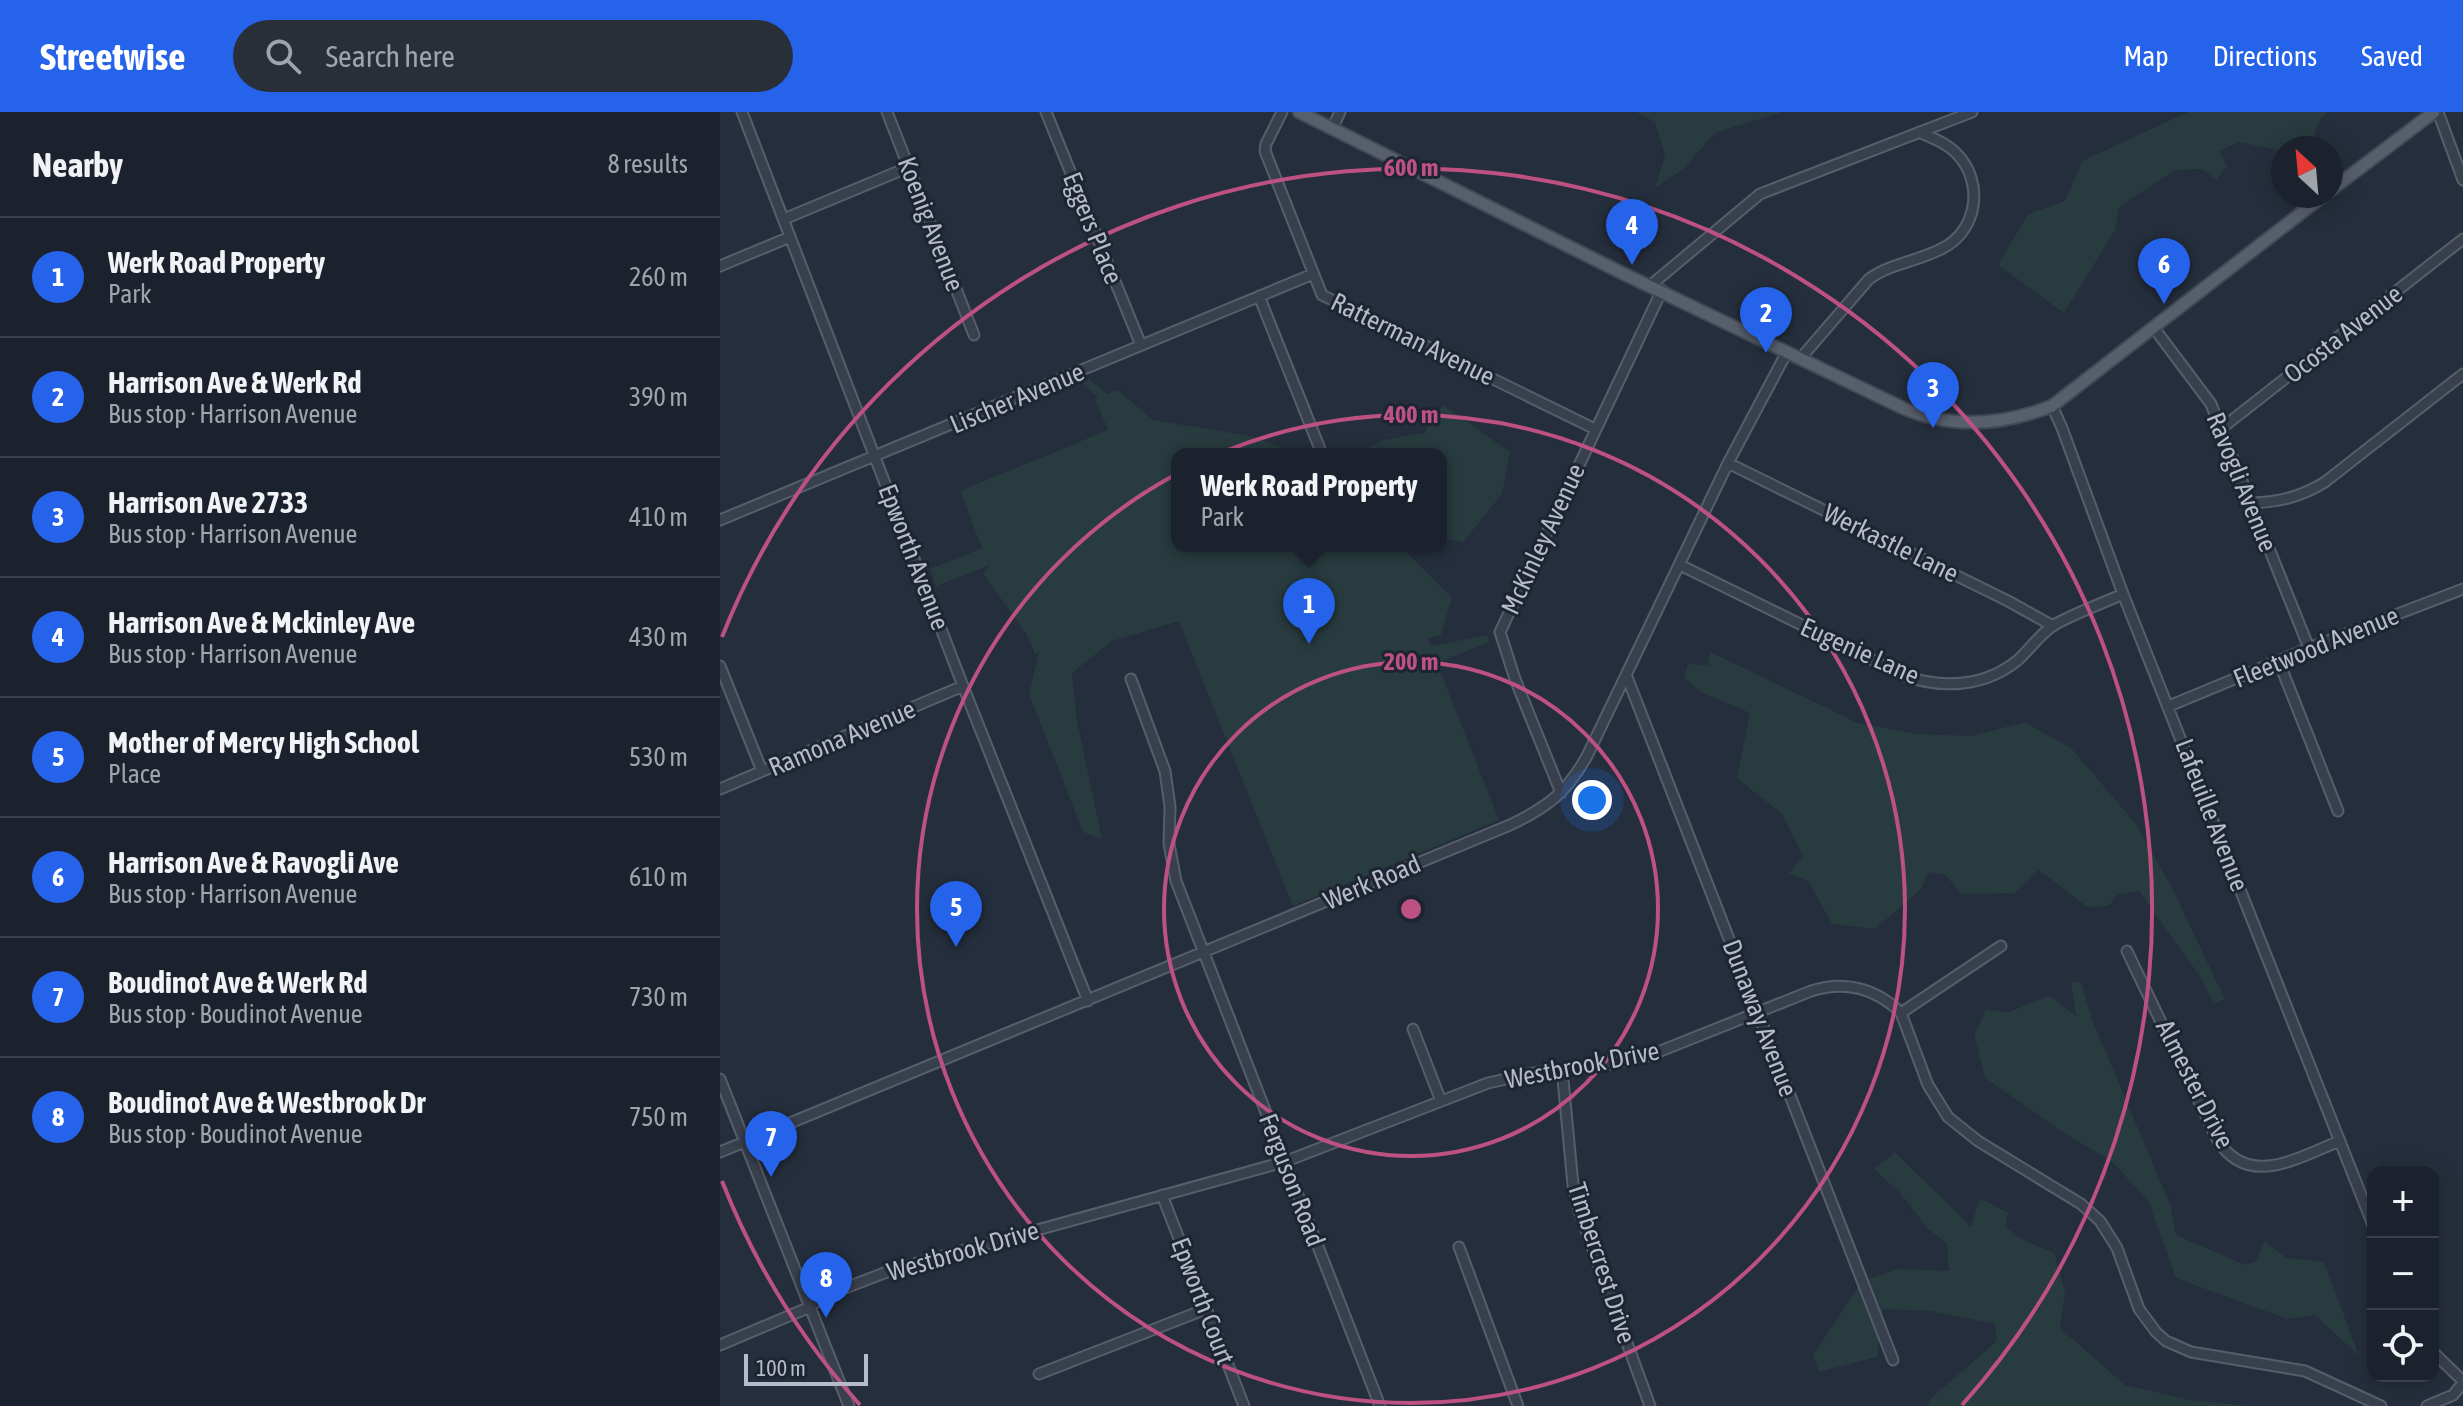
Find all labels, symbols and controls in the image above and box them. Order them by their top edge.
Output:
search box [233,20,793,92]
icon: search [261,34,305,78]
text: Streetwise [40,35,185,78]
text: Search here [325,39,455,73]
text: Map [2124,40,2169,72]
text: Directions [2213,40,2317,72]
text: Saved [2361,40,2423,72]
north arrow [2271,136,2343,208]
text: Nearby [32,145,123,184]
text: 8 results [607,149,688,179]
street label: Koenig Avenue [892,153,970,295]
text: 600 m [1384,154,1438,181]
street label: Eggers Place [1057,168,1129,288]
pin: 4 [1606,199,1658,265]
pin: 6 [2138,238,2190,304]
text: Werk Road Property [108,245,325,279]
text: 1 [52,262,64,292]
text: 260 m [629,262,688,292]
text: Park [108,279,151,309]
street label: Ocosta Avenue [2278,279,2408,389]
street label: Ratterman Avenue [1326,286,1500,392]
pin: 2 [1740,287,1792,353]
street label: Lischer Avenue [946,356,1088,440]
pin: 3 [1907,362,1959,428]
text: Harrison Ave & Werk Rd [108,365,361,399]
text: 2 [52,382,64,412]
text: 390 m [629,382,688,412]
text: Bus stop · Harrison Avenue [108,399,357,429]
text: 400 m [1383,401,1438,428]
street label: Ravogli Avenue [2200,408,2284,556]
popup [1171,448,1447,552]
street label: McKinley Avenue [1495,459,1591,619]
text: Werk Road Property [1200,468,1418,502]
street label: Epworth Avenue [872,480,956,634]
text: Harrison Ave 2733 [108,485,308,519]
street label: Werkastle Lane [1819,497,1963,589]
text: 3 [52,502,64,532]
text: 410 m [629,502,688,532]
text: Park [1200,502,1244,532]
text: Bus stop · Harrison Avenue [108,519,357,549]
pin: 1 [1283,578,1335,644]
street label: Fleetwood Avenue [2229,600,2403,694]
text: Harrison Ave & Mckinley Ave [108,605,415,639]
street label: Eugenie Lane [1796,612,1924,690]
text: 4 [52,622,64,652]
text: 430 m [629,622,688,652]
text: Bus stop · Harrison Avenue [108,639,357,669]
text: 200 m [1384,648,1438,675]
street label: Ramona Avenue [764,694,920,782]
text: Mother of Mercy High School [108,725,419,759]
street label: Lafeuille Avenue [2169,735,2255,895]
text: 5 [52,742,64,772]
text: 530 m [629,742,688,772]
text: Place [108,759,161,789]
your location [1572,780,1612,820]
text: Harrison Ave & Ravogli Ave [108,845,399,879]
street label: Werk Road [1319,848,1425,916]
text: 6 [52,862,64,892]
text: 610 m [629,862,688,892]
text: Bus stop · Harrison Avenue [108,879,357,909]
pin: 5 [930,881,982,947]
centre of rings [1397,895,1425,923]
street label: Dunaway Avenue [1716,935,1804,1101]
text: Boudinot Ave & Werk Rd [108,965,367,999]
text: 7 [52,982,64,1012]
text: 730 m [629,982,688,1012]
text: Bus stop · Boudinot Avenue [108,999,363,1029]
street label: Almester Drive [2150,1015,2240,1153]
street label: Westbrook Drive [1502,1035,1662,1095]
text: Boudinot Ave & Westbrook Dr [108,1085,425,1119]
text: 8 [52,1102,64,1132]
text: 750 m [629,1102,688,1132]
street label: Ferguson Road [1253,1109,1331,1251]
pin: 7 [745,1111,797,1177]
text: Bus stop · Boudinot Avenue [108,1119,363,1149]
map controls [2367,1166,2439,1382]
button: + [2367,1166,2439,1238]
street label: Timbercrest Drive [1562,1179,1642,1347]
street label: Westbrook Drive [884,1215,1042,1287]
street label: Epworth Court [1165,1234,1241,1368]
button: − [2367,1238,2439,1310]
pin: 8 [800,1252,852,1318]
button: locate [2367,1310,2439,1382]
scale bar [744,1350,868,1386]
text: 100 m [756,1355,806,1381]

